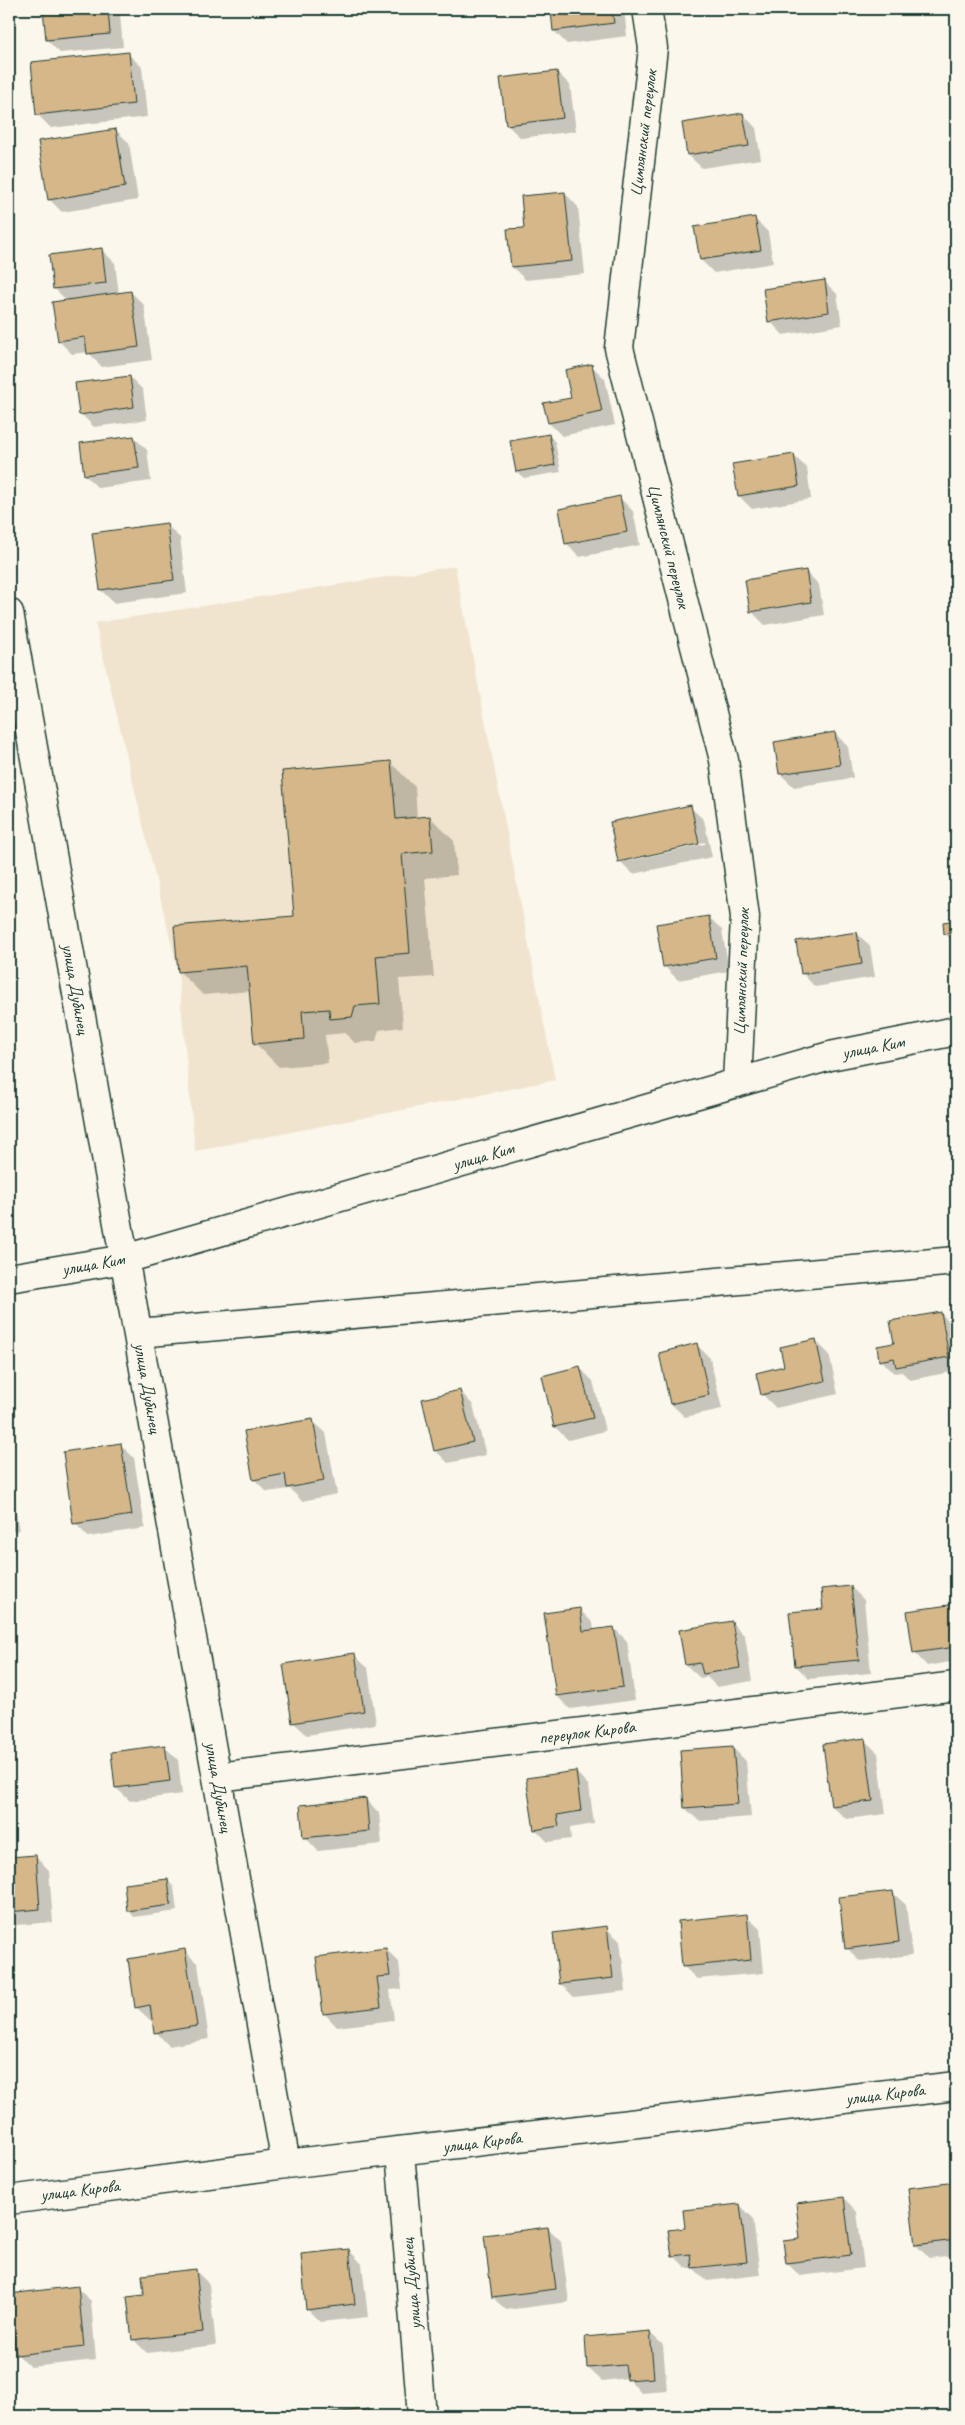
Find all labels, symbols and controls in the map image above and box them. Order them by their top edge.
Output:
street label: Цимлянский переулок [624,66,662,198]
street label: Цимлянский переулок [643,482,696,613]
street label: Цимлянский переулок [728,906,754,1036]
street label: улица Дубинец [57,941,95,1037]
street label: улица Ким [839,1030,908,1064]
street label: улица Ким [449,1136,518,1176]
street label: улица Ким [59,1247,127,1280]
street label: улица Дубинец [129,1340,167,1436]
street label: переулок Кирова [538,1715,637,1749]
street label: улица Дубинец [200,1739,238,1835]
street label: улица Кирова [843,2078,927,2110]
street label: улица Кирова [440,2126,524,2158]
street label: улица Кирова [38,2174,122,2206]
street label: улица Дубинец [396,2236,426,2332]

